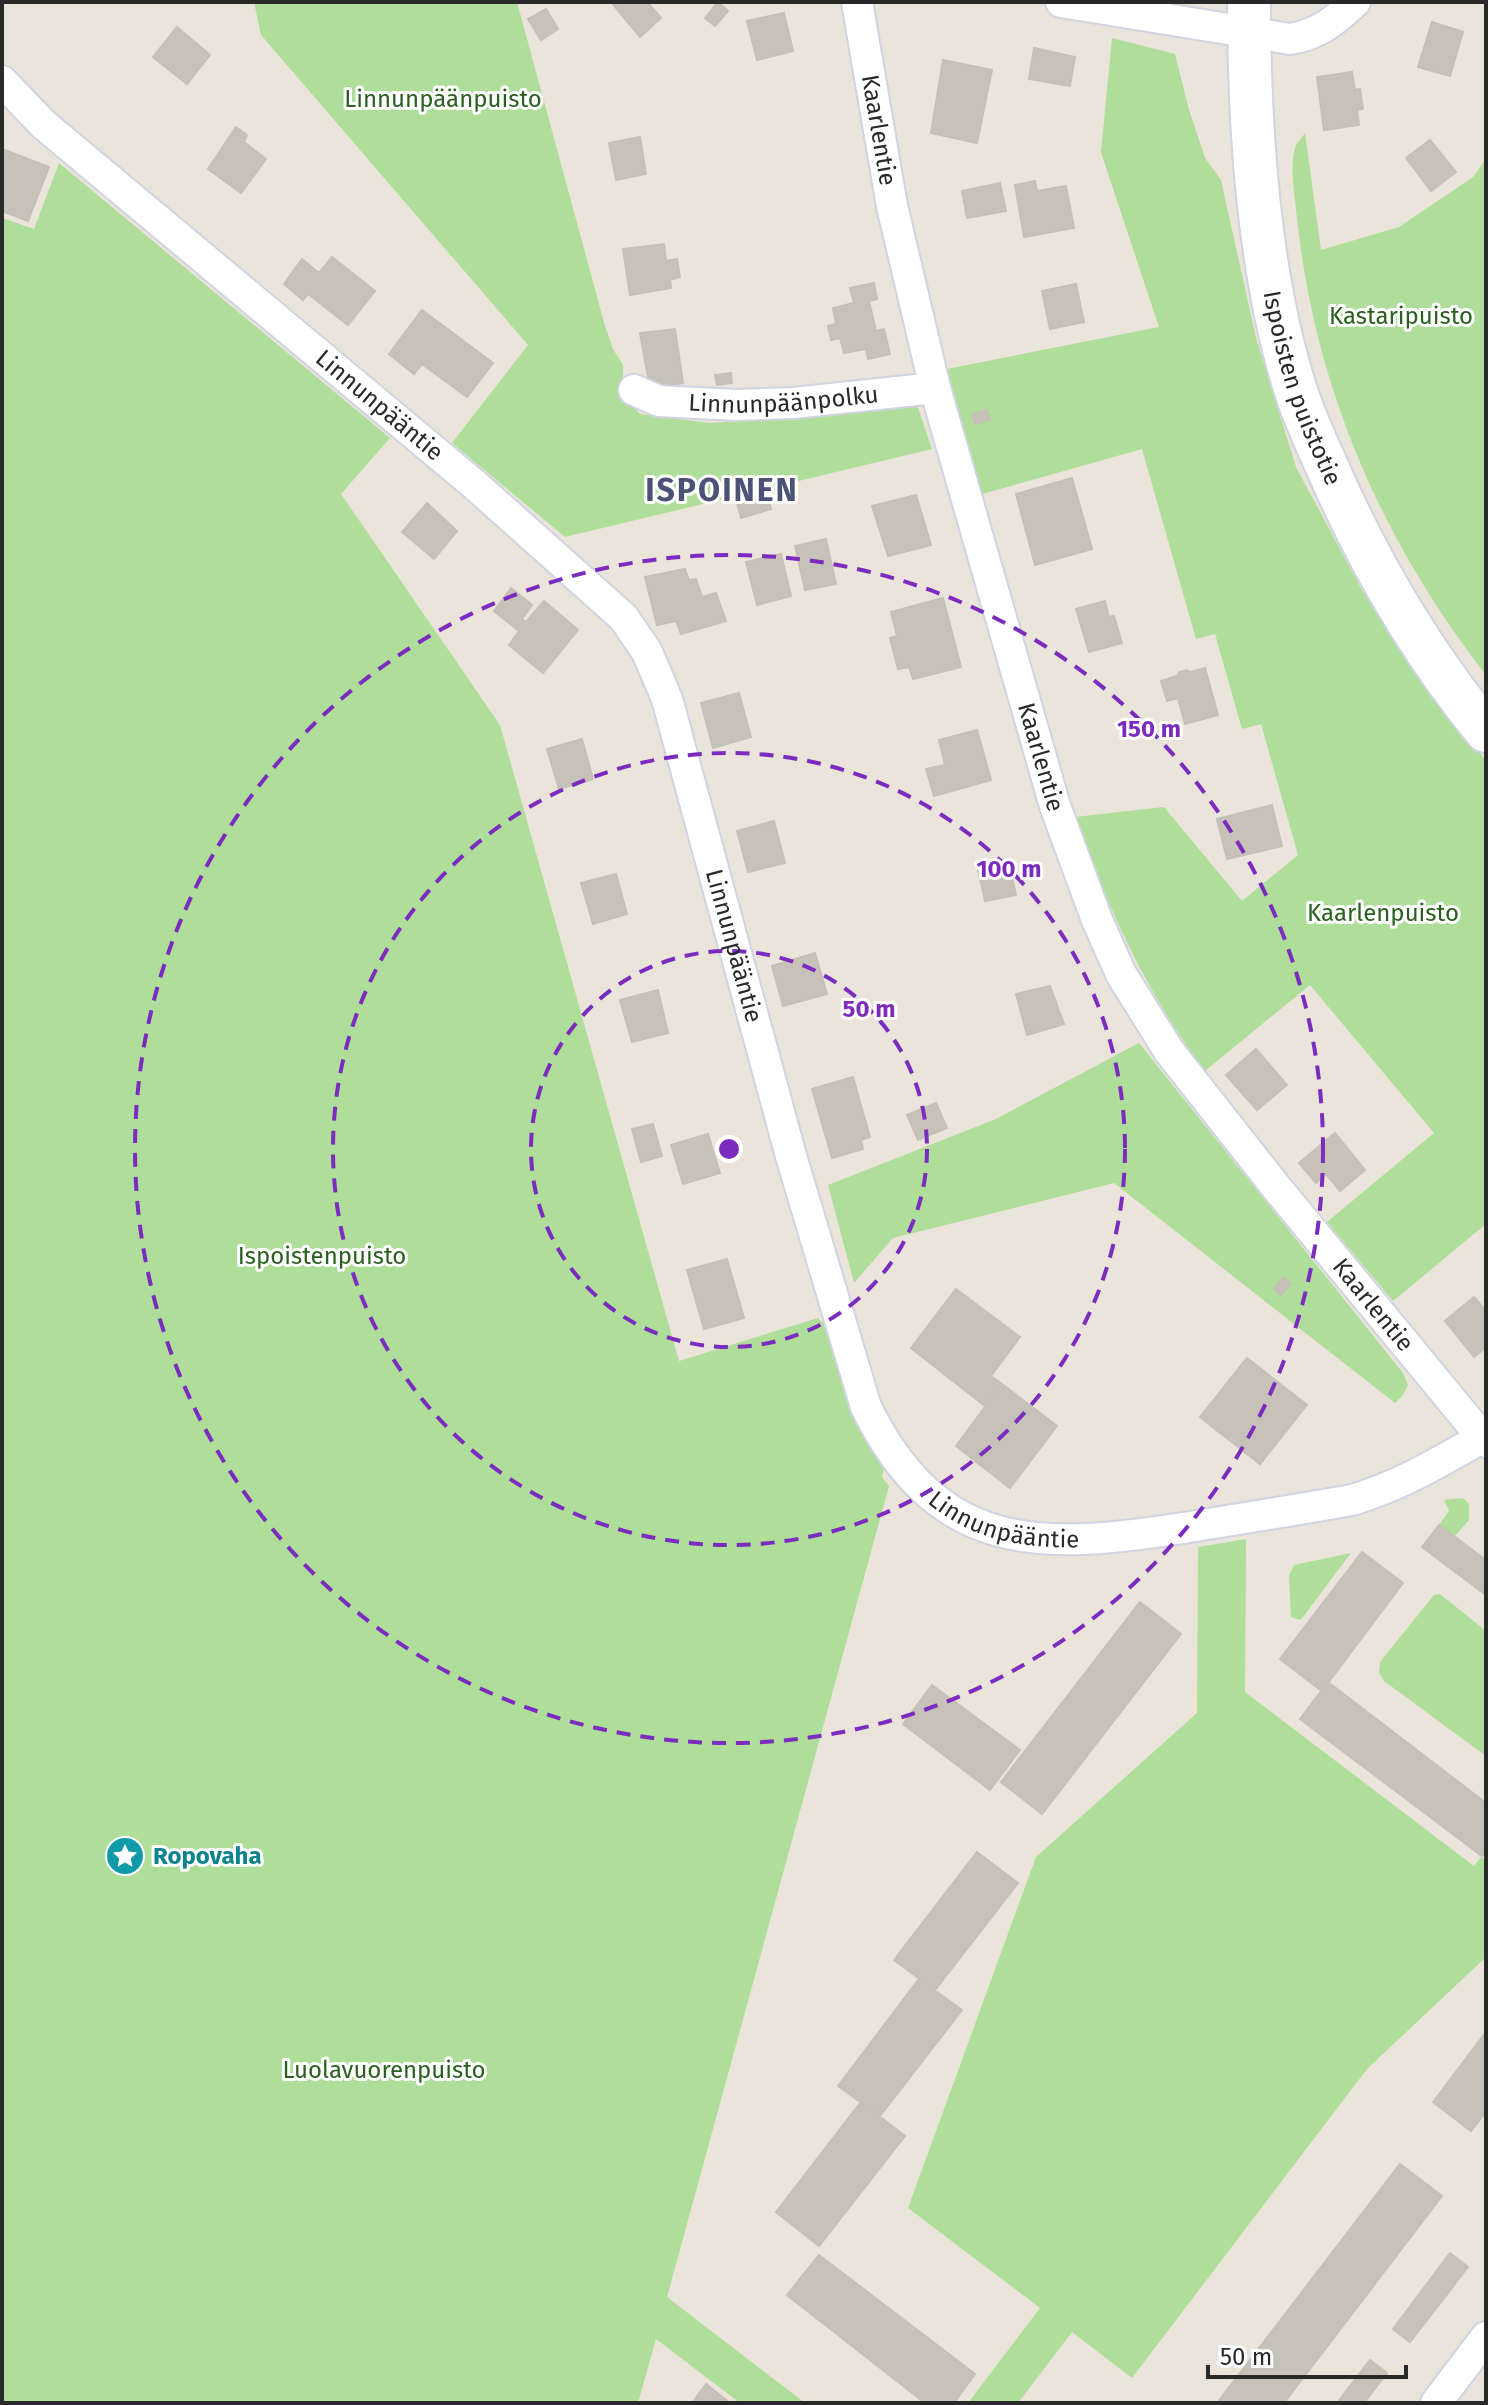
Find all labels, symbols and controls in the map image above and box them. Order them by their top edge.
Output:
street label: Kaarlentie [856,73,902,188]
park label: Linnunpäänpuisto [344,85,542,113]
street label: Ispoisten puistotie [1258,288,1347,489]
park label: Kastaripuisto [1329,302,1473,330]
street label: Linnunpääntie [310,344,449,467]
street label: Linnunpäänpolku [688,380,880,419]
district label: ISPOINEN [645,471,799,509]
street label: Kaarlentie [1012,699,1070,815]
text: 150 m [1117,715,1181,743]
text: 100 m [976,855,1042,883]
street label: Linnunpääntie [700,866,768,1026]
park label: Kaarlenpuisto [1307,899,1459,927]
text: 50 m [843,995,895,1023]
centre of rings [715,1135,743,1163]
park label: Ispoistenpuisto [238,1242,406,1270]
street label: Kaarlentie [1327,1253,1419,1357]
street label: Linnunpääntie [923,1485,1079,1553]
place icon: Ropovaha [104,1835,146,1877]
place label: Ropovaha [153,1842,262,1870]
park label: Luolavuorenpuisto [282,2056,486,2084]
scale bar [1208,2329,1406,2379]
text: 50 m [1220,2343,1272,2371]

